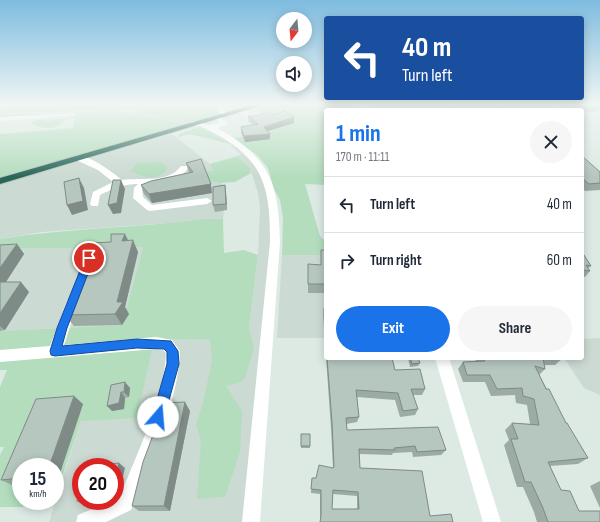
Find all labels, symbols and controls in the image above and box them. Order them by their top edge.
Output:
north arrow [276,12,312,48]
map controls [276,12,312,92]
text: 40 m [402,31,451,64]
icon: left [336,32,388,84]
button: sound [276,56,312,92]
text: Turn left [402,65,453,86]
text: 1 min [336,119,381,148]
button: close [530,121,572,163]
text: 170 m · 11:11 [336,149,389,165]
icon: left [336,194,358,216]
text: Turn left [370,195,415,214]
text: 40 m [547,195,572,214]
pin [72,241,106,275]
icon: arrive [78,247,100,269]
icon: right [336,250,358,272]
text: Turn right [370,251,422,270]
text: 60 m [547,251,572,270]
button: Exit [336,306,450,352]
button: Share [458,306,572,352]
position arrow [137,396,179,438]
speed limit sign: 20 [72,458,124,510]
text: 15 [30,467,46,491]
text: km/h [29,488,47,500]

